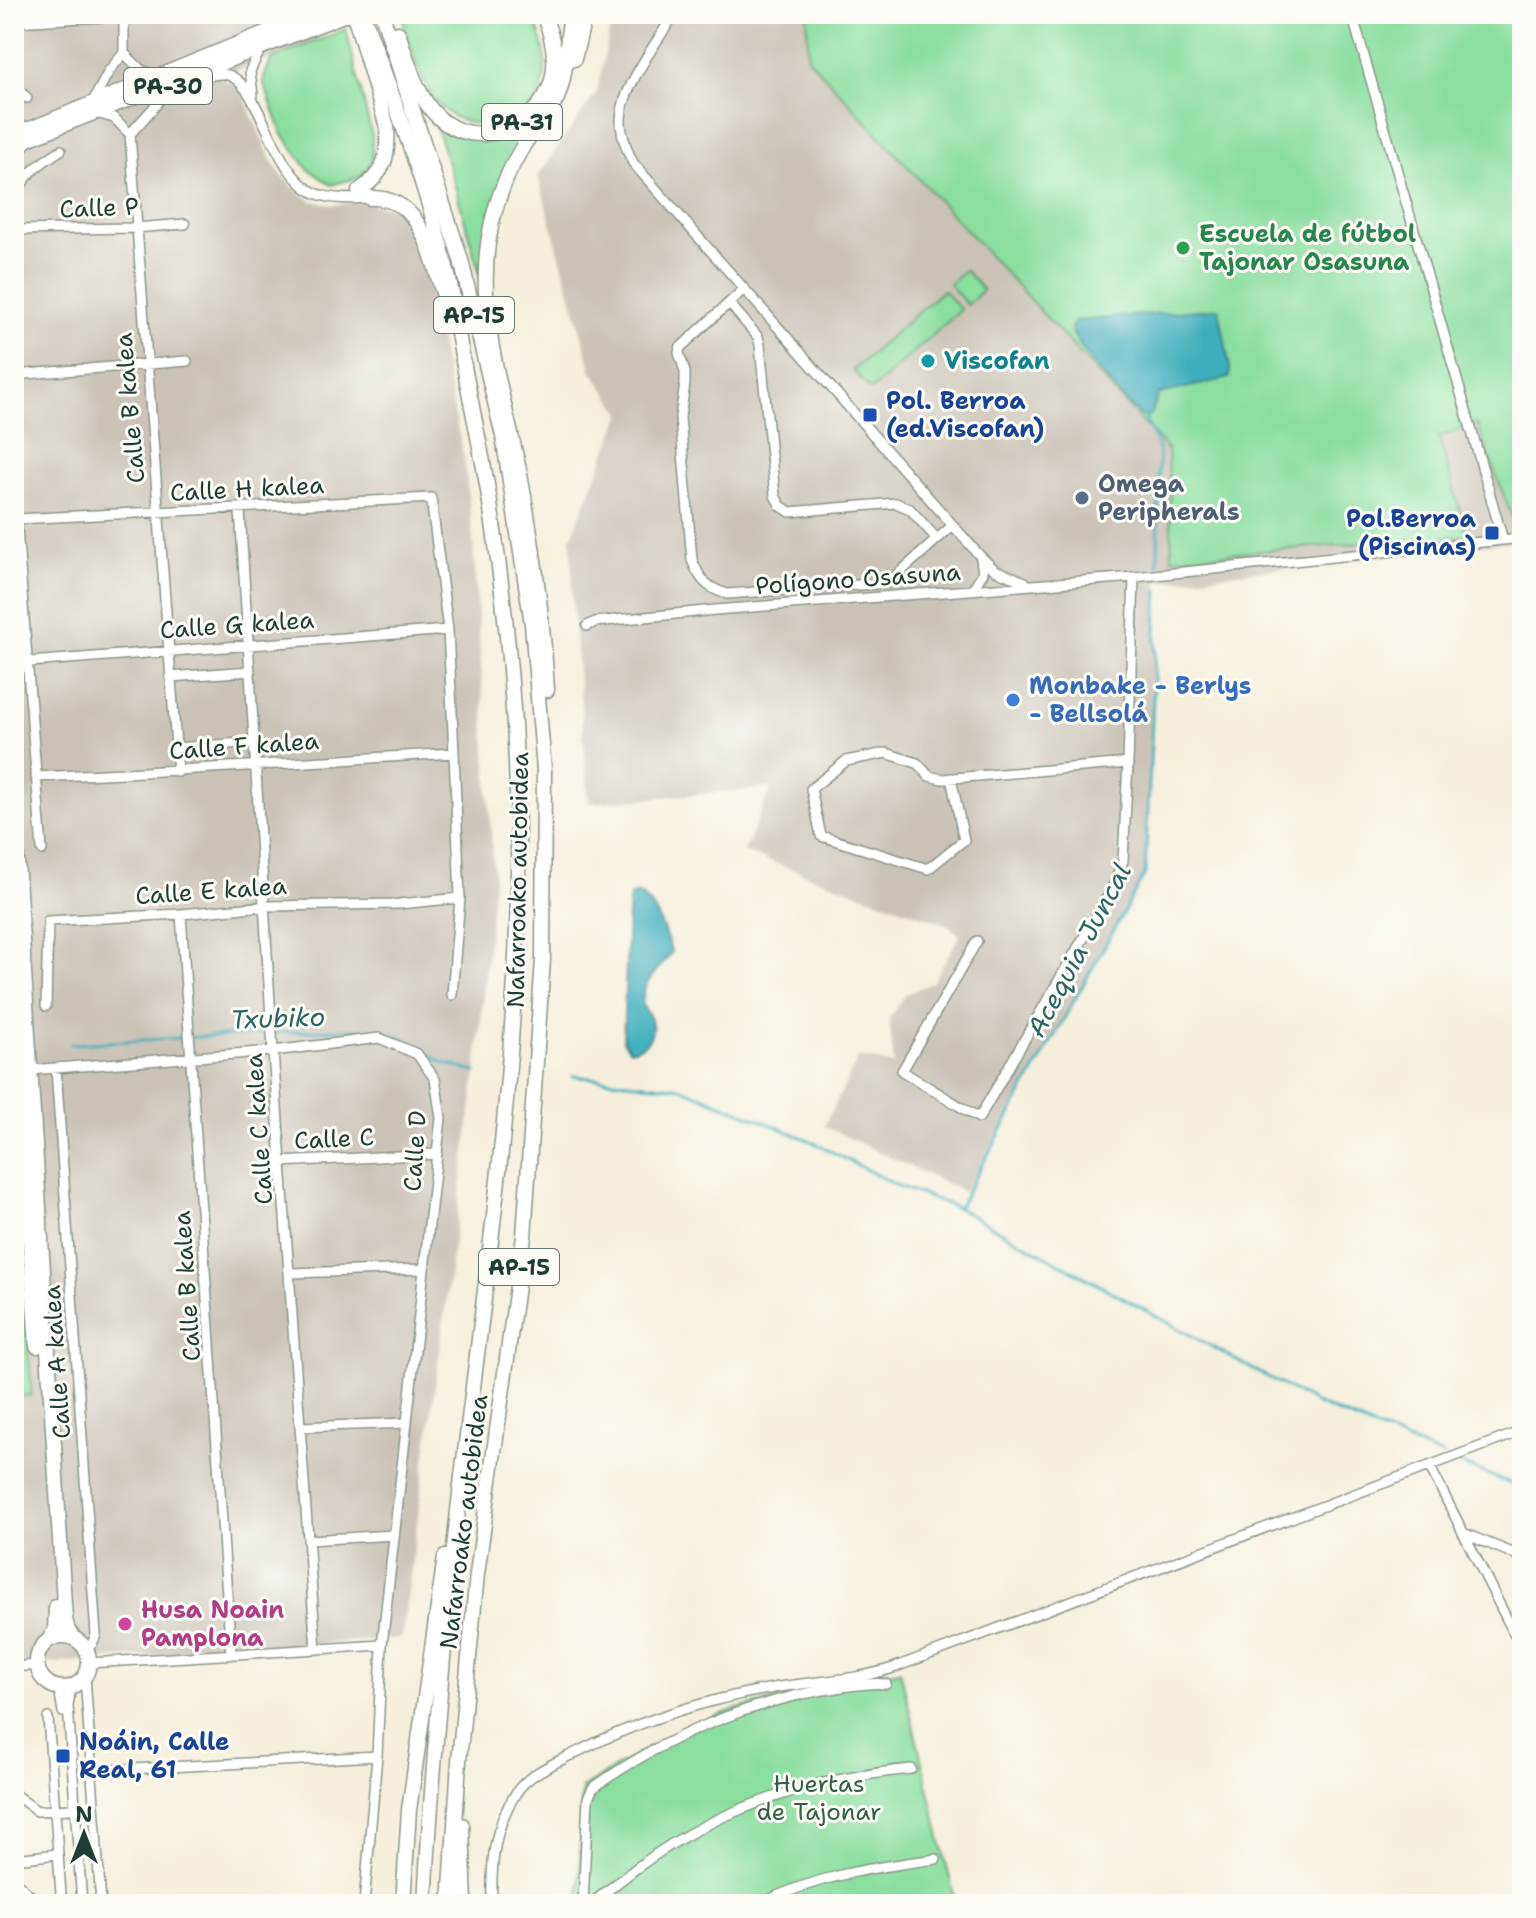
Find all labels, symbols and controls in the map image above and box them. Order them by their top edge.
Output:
road number: PA-30 [124,68,212,104]
road number: PA-31 [482,104,562,140]
street label: Calle P [59,191,139,225]
place label: Escuela de fútbol Tajonar Osasuna [1199,218,1416,278]
marker: Escuela de fútbol Tajonar Osasuna [1174,239,1192,257]
road number: AP-15 [434,297,514,333]
street label: Calle B kalea [107,331,153,484]
place label: Viscofan [944,345,1050,377]
marker: Viscofan [919,352,937,370]
place label: Pol. Berroa (ed.Viscofan) [886,385,1044,445]
marker: Pol. Berroa (ed.Viscofan) [861,406,879,424]
place label: Omega Peripherals [1098,468,1240,528]
street label: Calle H kalea [169,469,325,509]
marker: Omega Peripherals [1073,489,1091,507]
place label: Pol.Berroa (Piscinas) [1346,503,1477,563]
marker: Pol.Berroa (Piscinas) [1483,524,1501,542]
street label: Polígono Osasuna [754,556,962,602]
street label: Calle G kalea [159,604,315,646]
place label: Monbake - Berlys - Bellsolá [1029,670,1252,730]
marker: Monbake - Berlys - Bellsolá [1004,691,1022,709]
street label: Calle F kalea [168,725,320,767]
street label: Nafarroako autobidea [500,751,536,1008]
water label: Acequia Juncal [1018,857,1139,1043]
street label: Calle E kalea [134,870,288,912]
water label: Txubiko [230,998,326,1037]
street label: Calle C kalea [238,1052,280,1206]
street label: Calle D [396,1109,434,1193]
street label: Calle C [293,1121,375,1157]
street label: Calle B kalea [166,1210,208,1362]
road number: AP-15 [479,1249,559,1285]
street label: Calle A kalea [36,1284,78,1440]
street label: Nafarroako autobidea [432,1393,496,1651]
place label: Husa Noain Pamplona [141,1594,284,1654]
marker: Husa Noain Pamplona [116,1615,134,1633]
place label: Noáin, Calle Real, 61 [79,1726,229,1786]
marker: Noáin, Calle Real, 61 [54,1747,72,1765]
park label: Huertas de Tajonar [757,1768,881,1828]
north arrow [44,1794,124,1874]
text: N [75,1800,93,1829]

